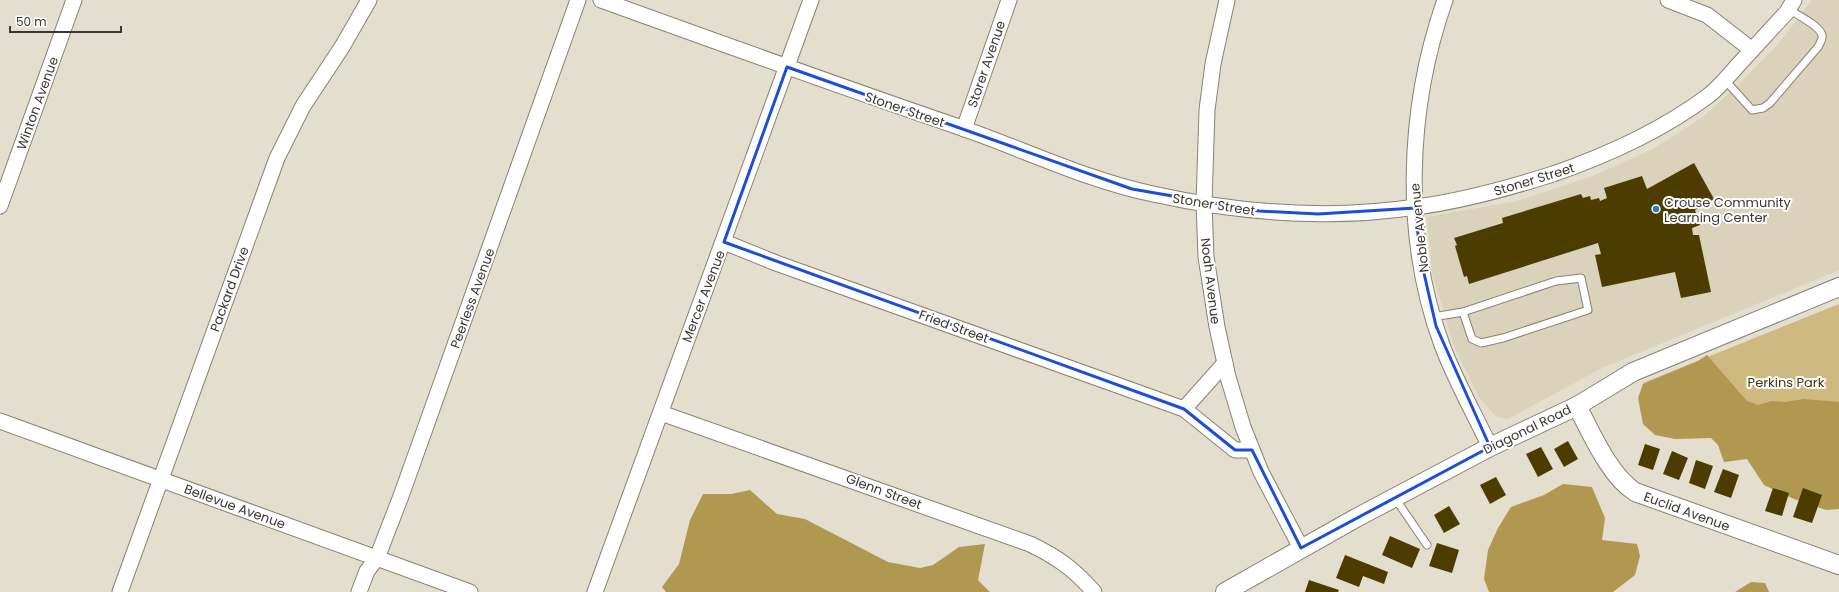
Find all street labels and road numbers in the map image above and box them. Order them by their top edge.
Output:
street label: Storer Avenue [963,18,1010,110]
street label: Winton Avenue [12,54,63,152]
street label: Stoner Street [862,87,948,132]
street label: Stoner Street [1491,158,1577,201]
street label: Noble Avenue [1405,182,1434,274]
street label: Stoner Street [1171,189,1257,220]
street label: Noah Avenue [1196,237,1225,325]
street label: Packard Drive [205,244,254,334]
street label: Peerless Avenue [445,245,499,351]
street label: Mercer Avenue [677,247,730,345]
street label: Fried Street [916,305,992,348]
street label: Diagonal Road [1480,400,1574,459]
street label: Glenn Street [843,469,925,514]
street label: Bellevue Avenue [182,479,288,534]
street label: Euclid Avenue [1641,487,1733,536]

